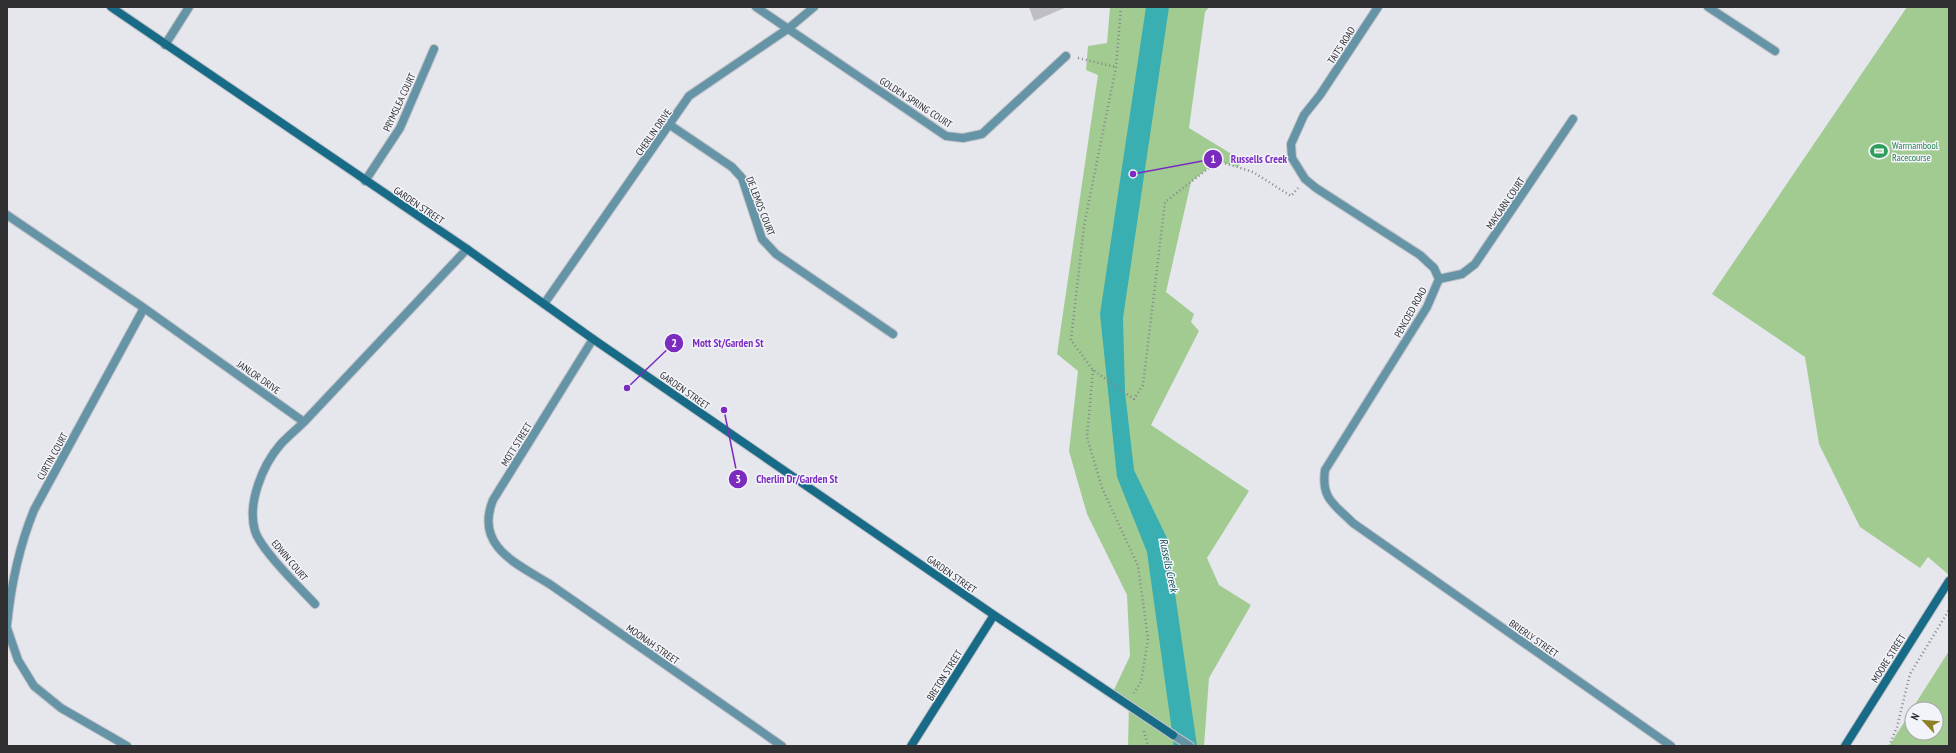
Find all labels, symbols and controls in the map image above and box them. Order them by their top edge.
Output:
street label: TAITS ROAD [1325,24,1358,66]
street label: PRYMSLEA COURT [380,70,419,133]
street label: GOLDEN SPRING COURT [877,74,955,131]
street label: CHERLIN DRIVE [633,106,674,158]
place label: Warrnambool Racecourse [1892,139,1939,164]
sports icon: Warrnambool Racecourse [1869,141,1889,161]
callout: Russells Creek [1203,147,1295,170]
text: 1 [1210,151,1216,166]
text: Russells Creek [1231,152,1288,166]
street label: MAYCARN COURT [1483,174,1528,232]
street label: DE LEMOS COURT [743,175,778,238]
street label: GARDEN STREET [391,184,447,227]
street label: PENCOED ROAD [1391,285,1430,340]
callout: Mott St/Garden St [664,332,771,355]
text: 2 [671,335,677,350]
text: Mott St/Garden St [693,336,764,350]
street label: JANLOR DRIVE [234,357,283,397]
street label: GARDEN STREET [657,368,713,413]
street label: MOTT STREET [498,420,535,468]
street label: CURTIN COURT [34,430,71,482]
callout: Cherlin Dr/Garden St [728,467,846,490]
text: 3 [735,471,741,486]
text: Cherlin Dr/Garden St [756,472,838,486]
street label: EDWIN COURT [269,537,311,584]
water label: Russells Creek [1156,537,1182,595]
street label: GARDEN STREET [924,552,980,597]
street label: BRIERLY STREET [1507,617,1561,660]
street label: MOONAH STREET [624,621,682,668]
street label: MOORE STREET [1868,631,1909,685]
street label: BRETON STREET [924,647,965,703]
north arrow [1904,701,1944,741]
text: N [1907,711,1923,722]

